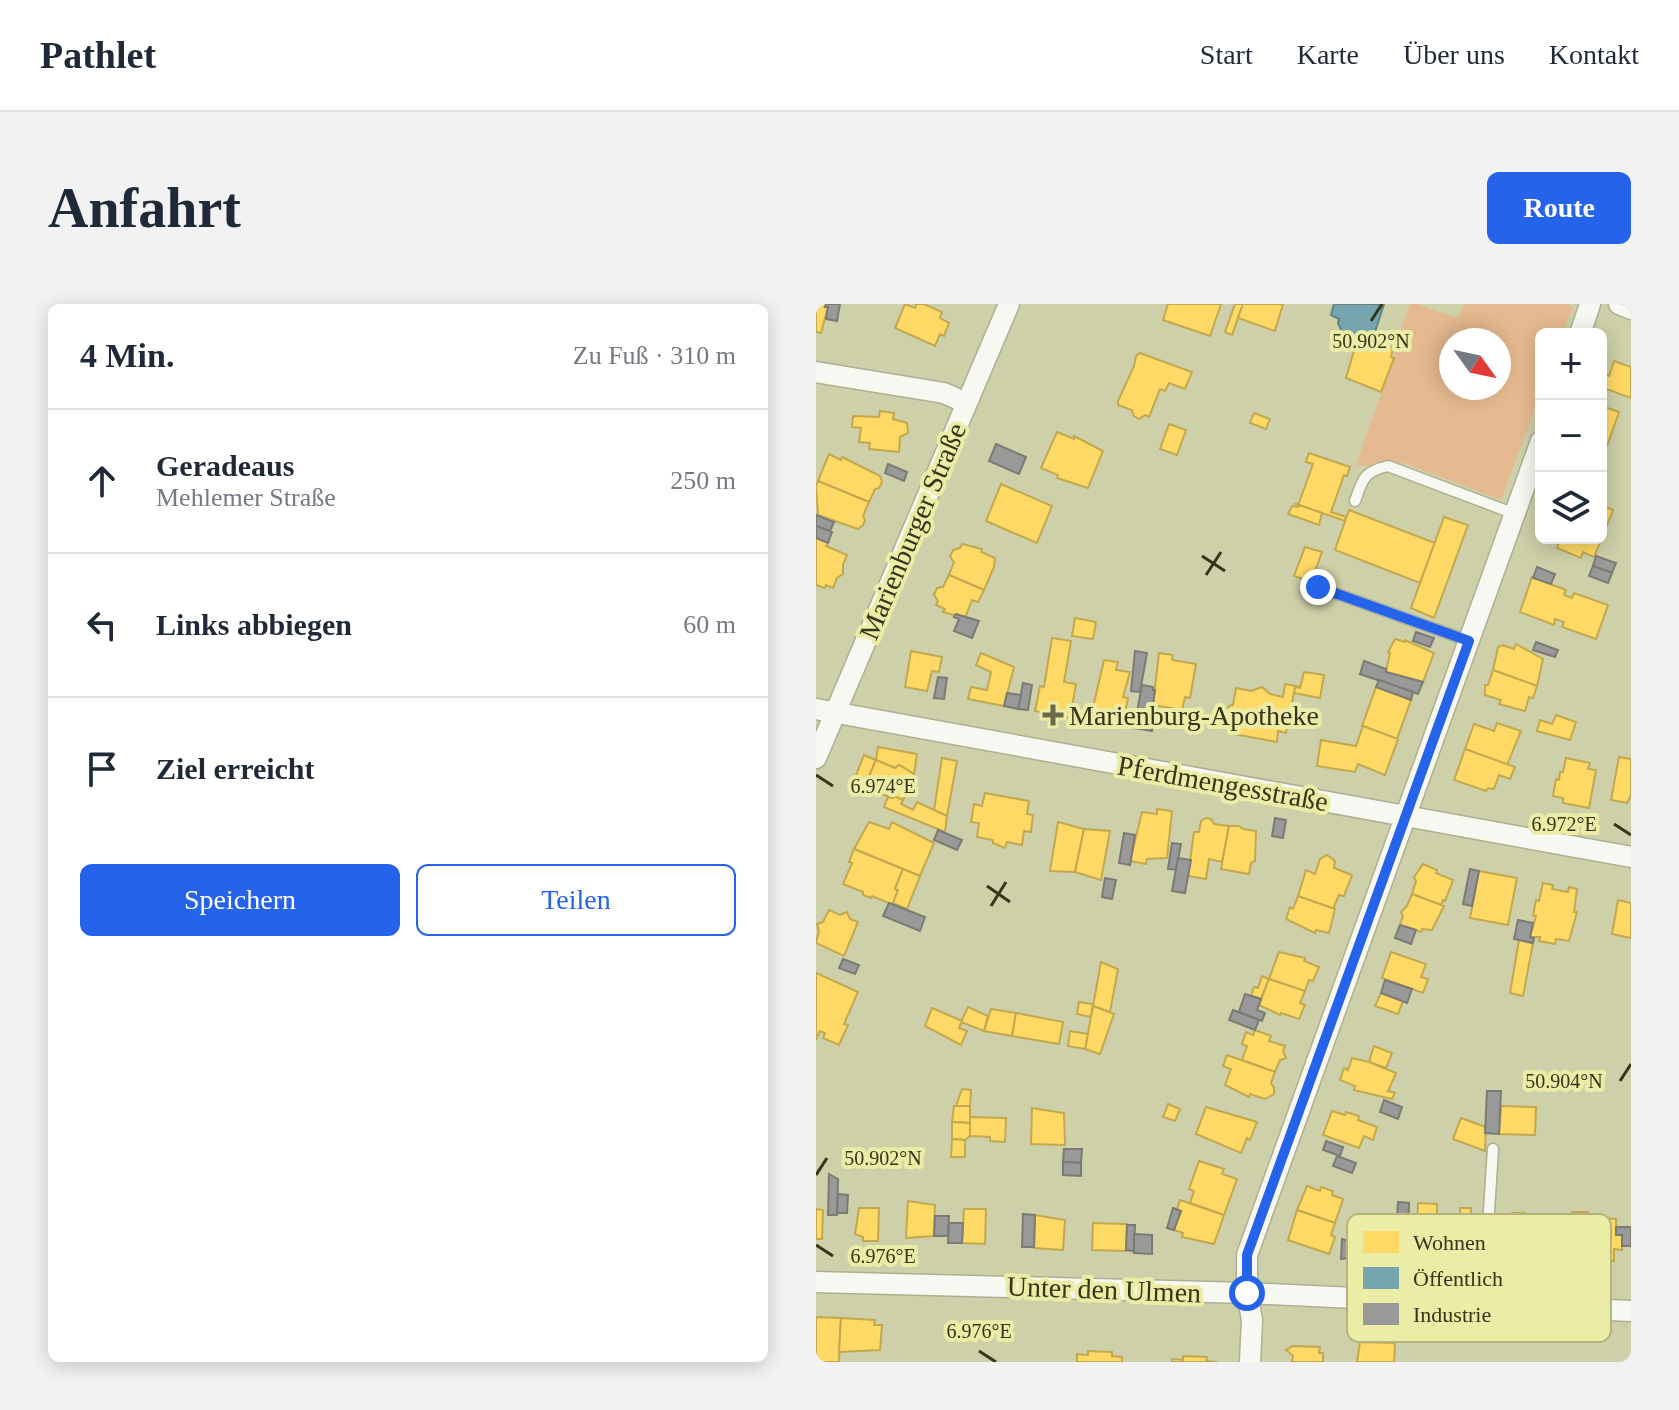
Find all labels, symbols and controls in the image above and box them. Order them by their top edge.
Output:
text: Pathlet [40,34,156,76]
text: Start [1200,39,1253,70]
text: Karte [1297,39,1359,70]
text: Über uns [1403,39,1505,70]
text: Kontakt [1549,39,1639,70]
button: Route [1487,172,1631,244]
text: Anfahrt [48,177,241,239]
north arrow [1439,328,1511,400]
map controls [1535,328,1607,544]
button: + [1535,328,1607,400]
text: 50.902°N [1332,330,1410,352]
text: 4 Min. [80,337,174,374]
text: Zu Fuß · 310 m [573,341,736,370]
button: − [1535,400,1607,472]
street label: Marienburger Straße [853,418,972,644]
text: Geradeaus [156,449,294,482]
icon: ahead [80,459,124,503]
text: 250 m [670,466,736,495]
button: layers [1535,472,1607,544]
text: Mehlemer Straße [156,483,336,512]
route end [1300,569,1336,605]
icon: left [80,603,124,647]
text: Links abbiegen [156,608,352,641]
text: 60 m [683,610,736,639]
place label: Marienburg-Apotheke [1069,700,1319,731]
marker: Marienburg-Apotheke [1044,706,1062,724]
icon: arrive [80,747,124,791]
street label: Pferdmengesstraße [1115,750,1331,817]
text: Ziel erreicht [156,752,315,785]
text: 6.974°E [850,775,916,797]
text: 6.972°E [1531,813,1597,835]
button: Speichern [80,864,400,936]
button: Teilen [416,864,736,936]
text: 50.904°N [1525,1070,1603,1092]
text: 50.902°N [844,1147,922,1169]
legend [1347,1214,1611,1342]
text: Wohnen [1413,1230,1486,1255]
text: 6.976°E [850,1245,916,1267]
text: Öffentlich [1413,1266,1503,1291]
street label: Unter den Ulmen [1006,1271,1202,1308]
route start [1229,1275,1265,1311]
text: Industrie [1413,1302,1491,1327]
text: 6.976°E [946,1320,1012,1342]

